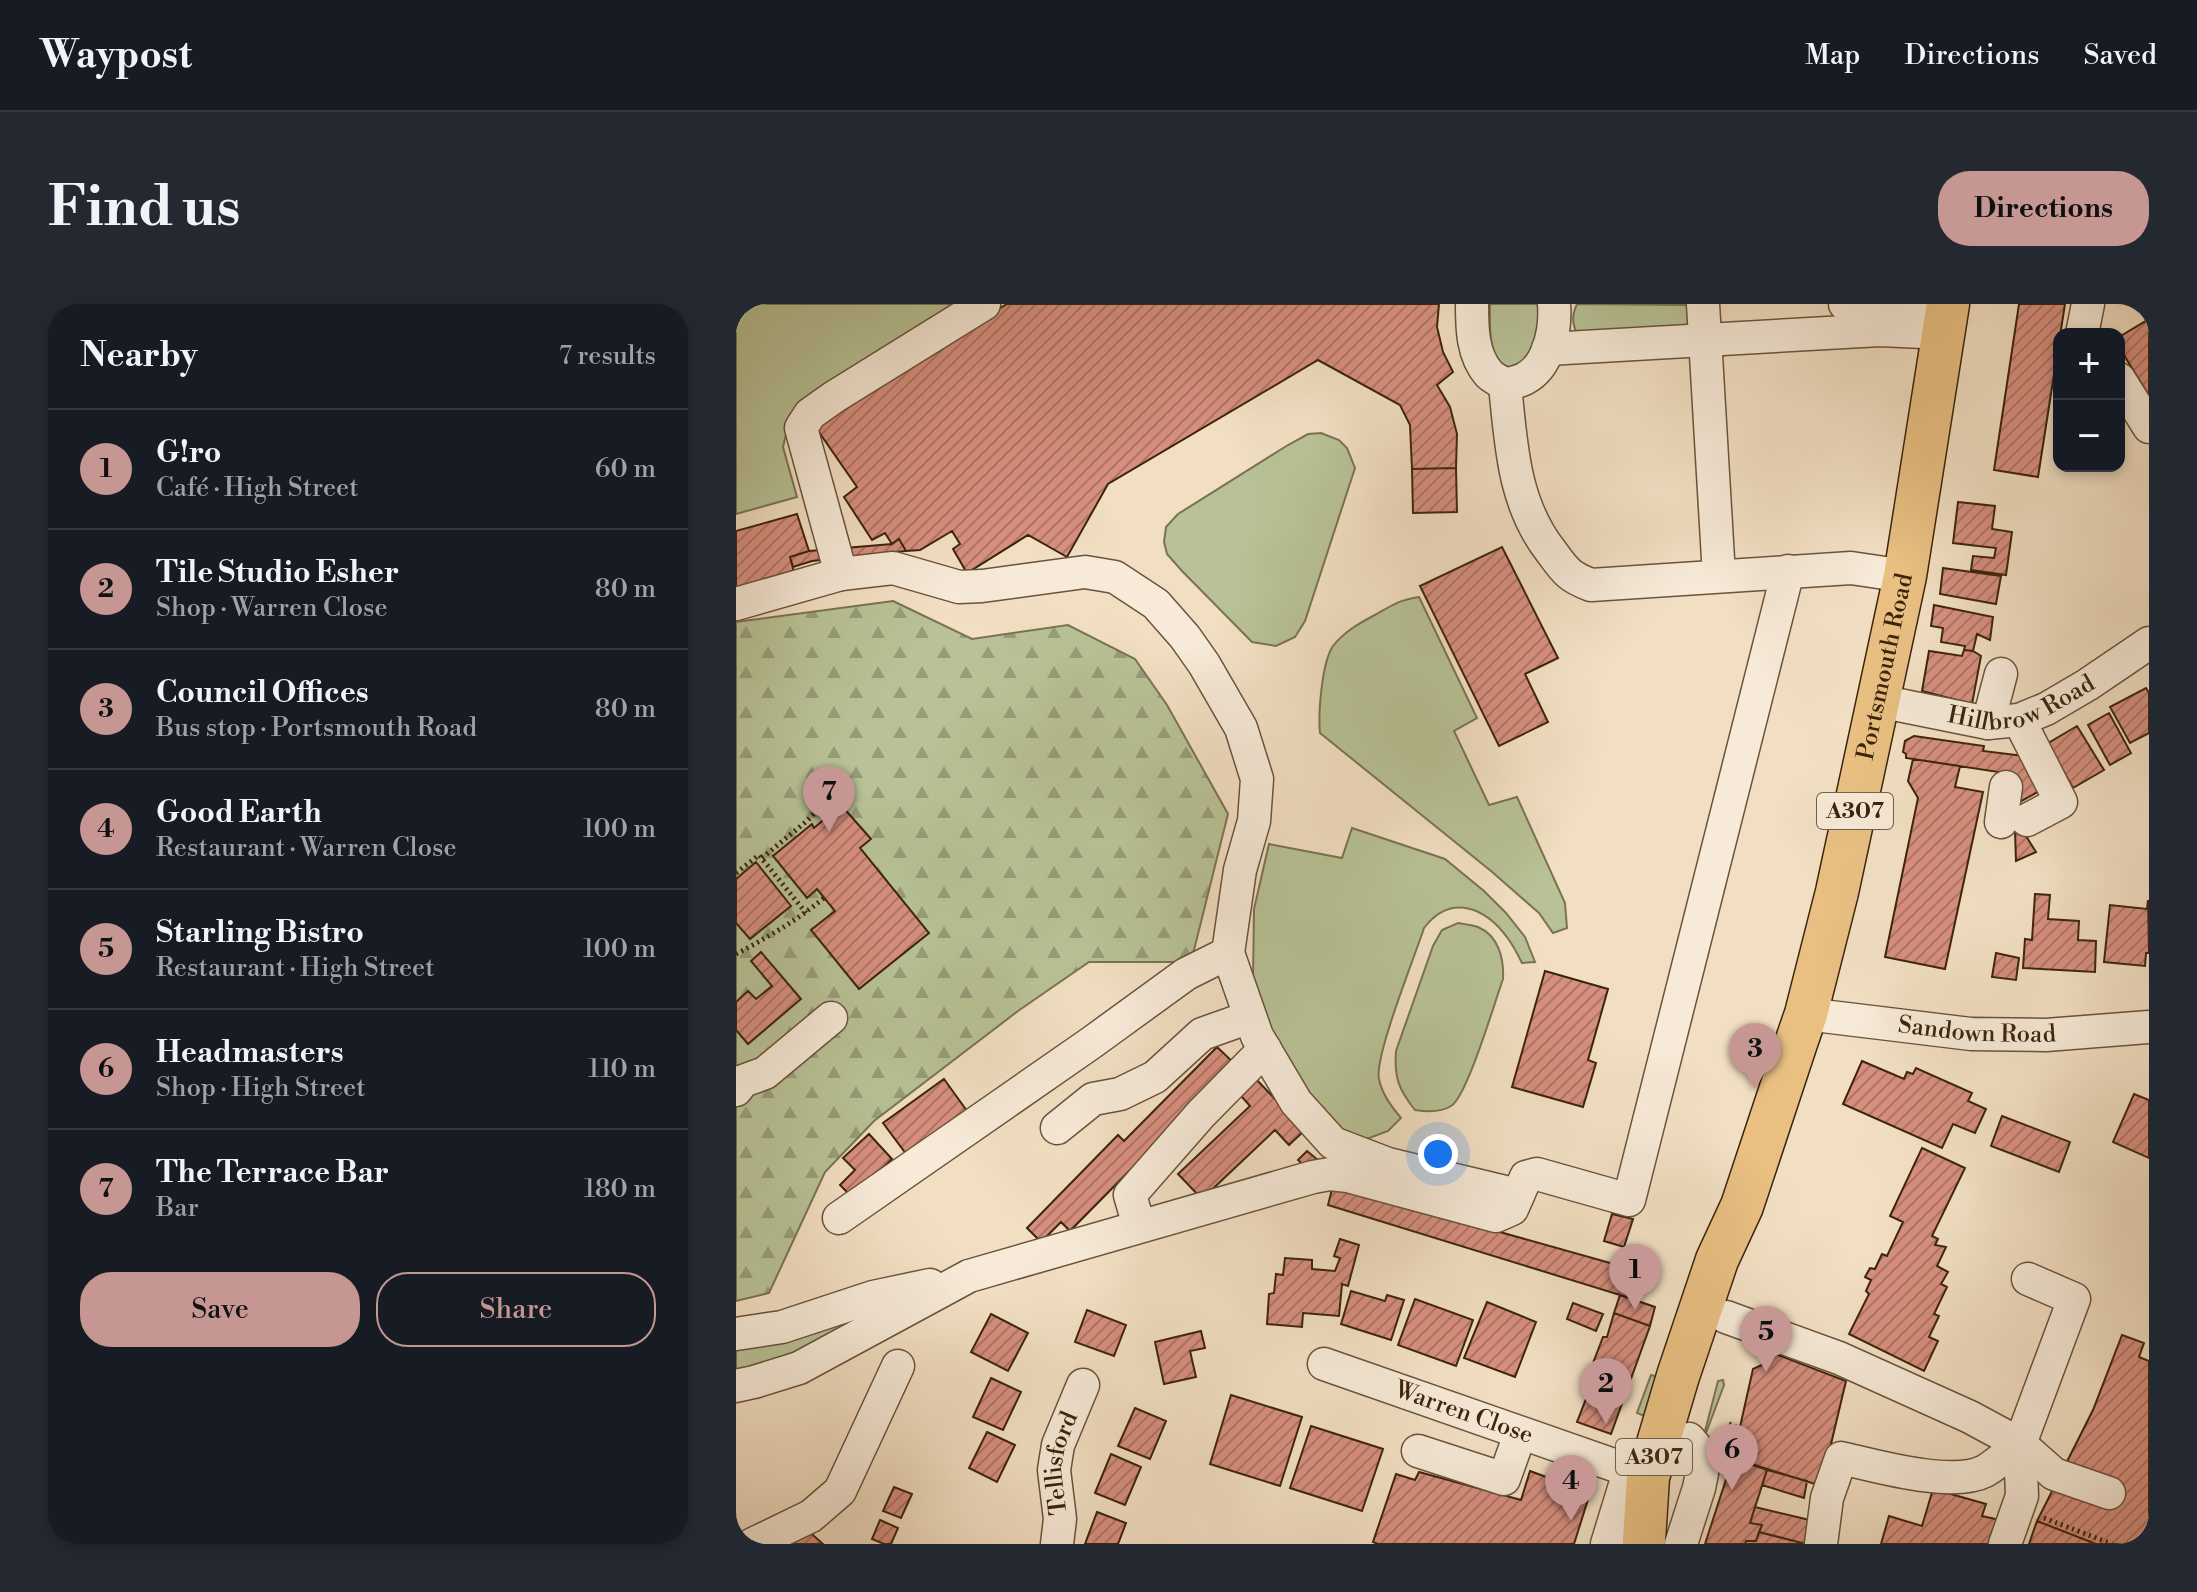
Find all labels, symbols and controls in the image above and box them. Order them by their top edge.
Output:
text: Waypost [40,32,192,79]
text: Map [1805,38,1860,73]
text: Directions [1904,38,2039,73]
text: Saved [2083,38,2157,73]
button: Directions [1938,171,2149,246]
text: Find us [48,173,241,243]
map controls [2053,328,2125,472]
button: + [2053,328,2125,400]
text: Nearby [80,335,198,377]
text: 7 results [559,340,656,372]
button: − [2053,400,2125,472]
text: G!ro [156,434,222,472]
text: 1 [100,453,112,485]
text: 60 m [595,453,656,485]
text: Café · High Street [156,472,358,504]
text: Tile Studio Esher [156,554,399,592]
street label: Portsmouth Road [1851,570,1920,763]
text: 2 [98,573,114,605]
text: 80 m [595,573,656,605]
text: Shop · Warren Close [156,592,388,624]
street label: Hillbrow Road [1945,668,2101,738]
text: Council Offices [156,674,369,712]
text: 3 [98,693,114,725]
text: 80 m [595,693,656,725]
text: Bus stop · Portsmouth Road [156,712,477,744]
pin: 7 [803,766,855,832]
road number: A307 [1817,793,1893,829]
text: Good Earth [156,794,322,832]
text: 4 [97,813,115,845]
text: 100 m [583,813,656,845]
text: Restaurant · Warren Close [156,832,457,864]
text: Starling Bistro [156,914,364,952]
text: 5 [98,933,114,965]
text: 100 m [583,933,656,965]
text: Restaurant · High Street [156,952,434,984]
street label: Sandown Road [1896,1010,2057,1050]
pin: 3 [1729,1023,1781,1089]
text: Headmasters [156,1034,344,1072]
text: 6 [98,1053,114,1085]
text: 110 m [588,1053,656,1085]
text: Shop · High Street [156,1072,365,1104]
your location [1418,1134,1458,1174]
text: The Terrace Bar [156,1154,389,1192]
text: 7 [98,1173,114,1205]
text: 180 m [584,1173,656,1205]
text: Bar [156,1192,199,1224]
pin: 1 [1609,1244,1661,1310]
button: Save [80,1272,360,1347]
button: Share [376,1272,656,1347]
pin: 5 [1740,1306,1792,1372]
pin: 2 [1580,1358,1632,1424]
street label: Warren Close [1390,1374,1537,1451]
street label: Tellisford [1039,1407,1085,1517]
pin: 6 [1706,1424,1758,1490]
road number: A307 [1616,1439,1692,1475]
pin: 4 [1545,1455,1597,1521]

